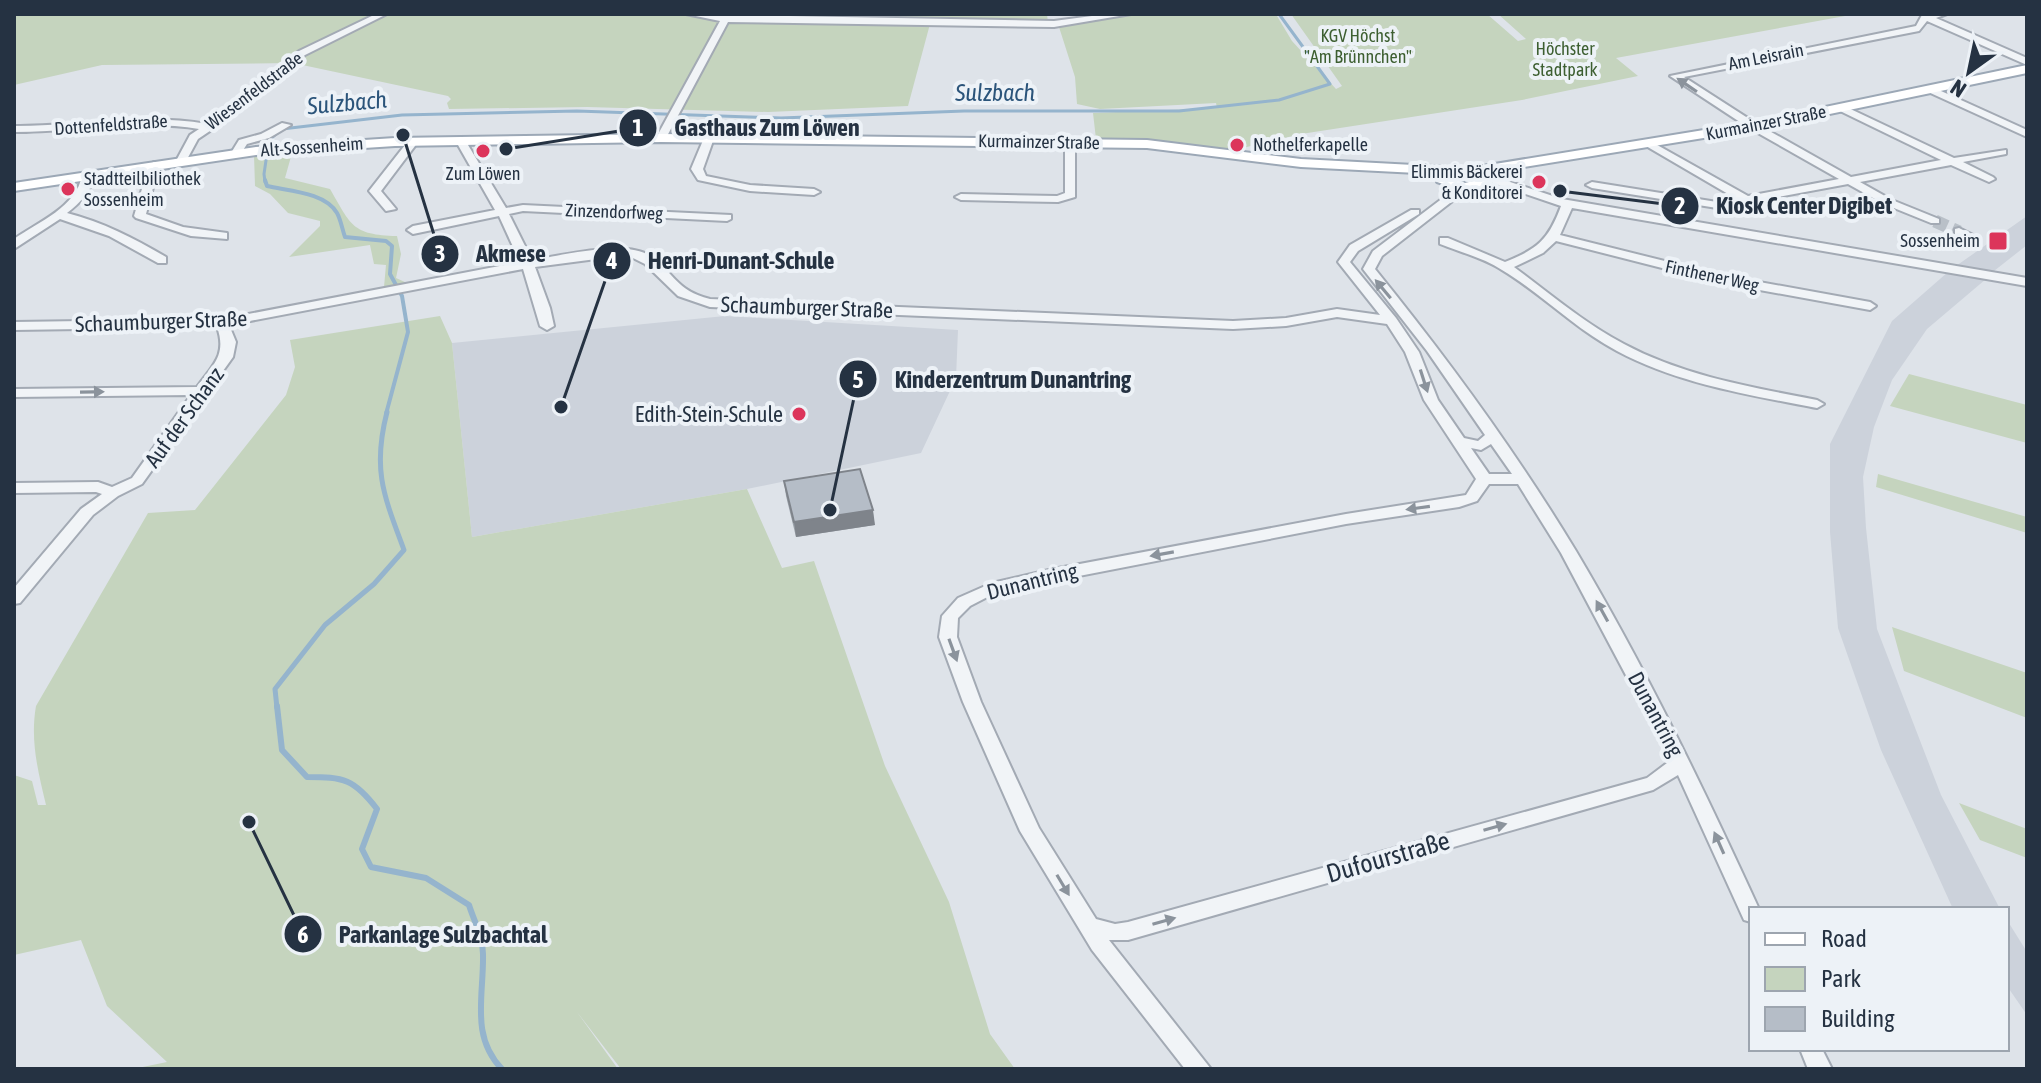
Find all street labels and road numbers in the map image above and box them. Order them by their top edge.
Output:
street label: Am Leisrain [1727,39,1805,74]
street label: Wiesenfeldstraße [201,47,306,134]
street label: Kurmainzer Straße [1704,101,1828,144]
street label: Dottenfeldstraße [54,110,168,139]
street label: Kurmainzer Straße [978,130,1100,153]
street label: Alt-Sossenheim [260,132,364,161]
street label: Zinzendorfweg [565,199,663,224]
street label: Finthener Weg [1663,255,1761,296]
street label: Schaumburger Straße [720,291,894,323]
street label: Schaumburger Straße [74,305,248,337]
street label: Auf der Schanz [139,362,229,472]
street label: Dunantring [984,557,1081,605]
street label: Dunantring [1623,667,1689,761]
street label: Dufourstraße [1323,825,1453,889]

